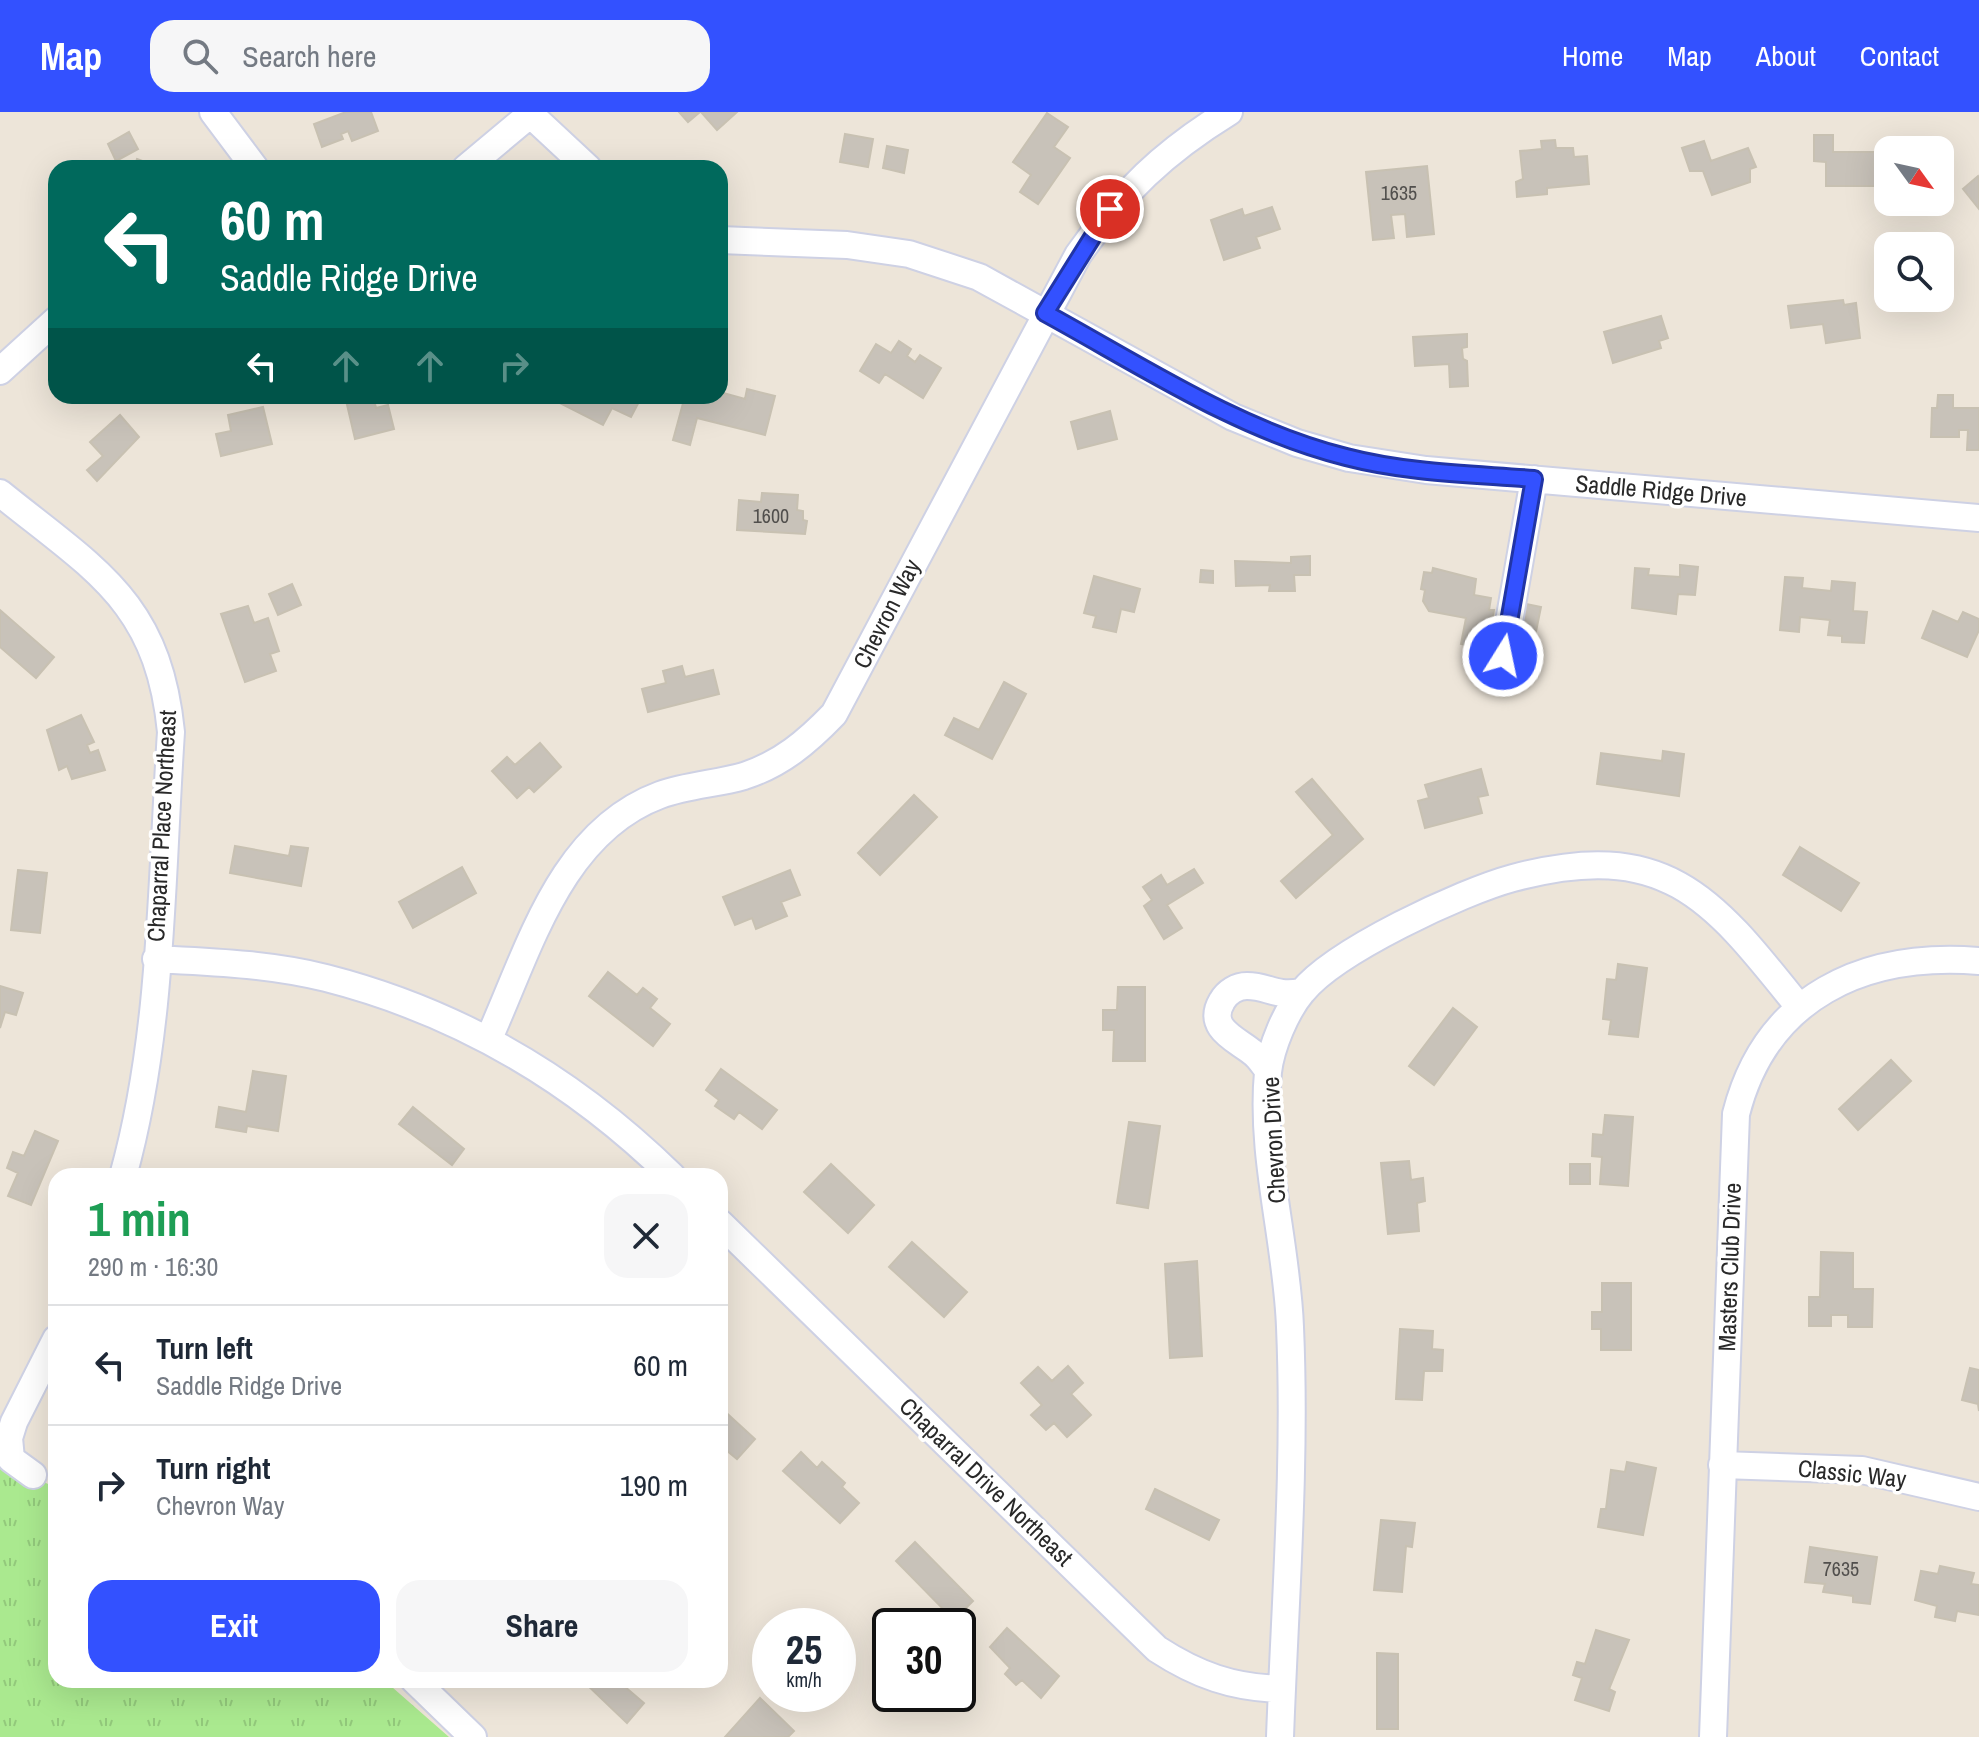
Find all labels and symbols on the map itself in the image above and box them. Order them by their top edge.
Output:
north arrow [1874,136,1954,216]
pin [1076,175,1144,243]
house number: 1635 [1381,179,1417,206]
street label: Saddle Ridge Drive [1574,467,1748,513]
house number: 1600 [753,502,789,529]
street label: Chevron Way [845,553,927,674]
position arrow [1461,614,1545,698]
street label: Chaparral Place Northeast [139,709,183,943]
street label: Chevron Drive [1254,1076,1292,1204]
street label: Masters Club Drive [1710,1182,1748,1352]
street label: Chaparral Drive Northeast [893,1390,1081,1573]
street label: Classic Way [1796,1451,1908,1495]
house number: 7635 [1823,1555,1859,1582]
speed limit sign: 30 [872,1608,976,1712]

